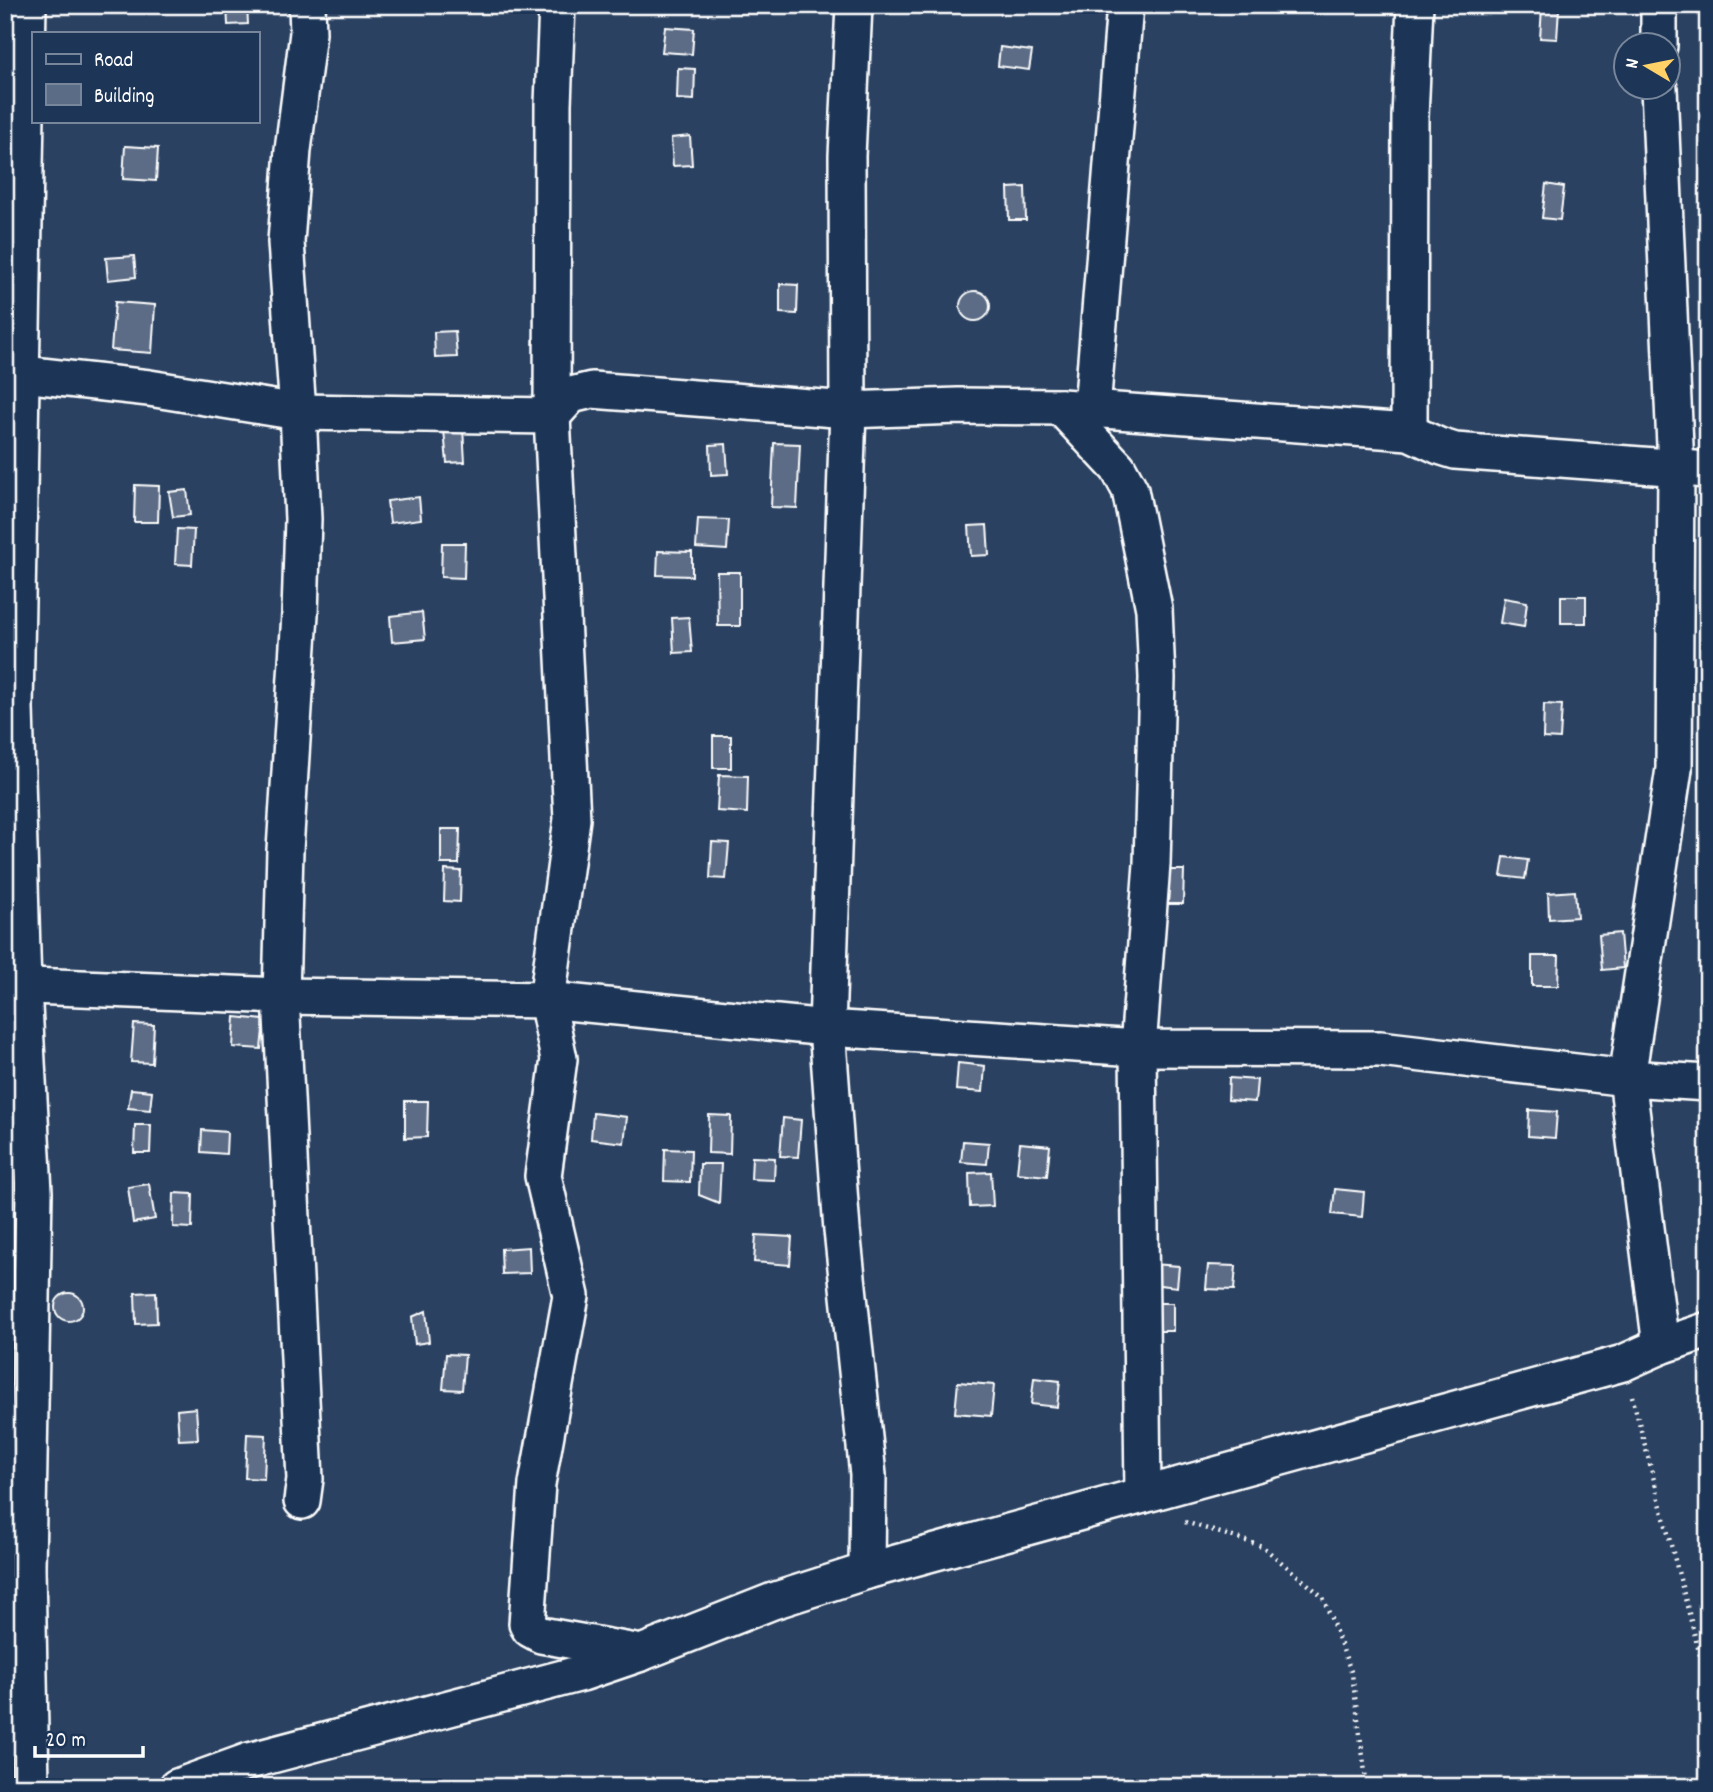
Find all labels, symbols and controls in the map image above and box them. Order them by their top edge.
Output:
legend [32,32,259,122]
north arrow [1612,32,1682,102]
text: Road [94,47,133,77]
text: N [1620,57,1648,71]
text: Building [94,83,154,113]
scale bar [35,1715,144,1759]
text: 20 m [46,1727,86,1757]

